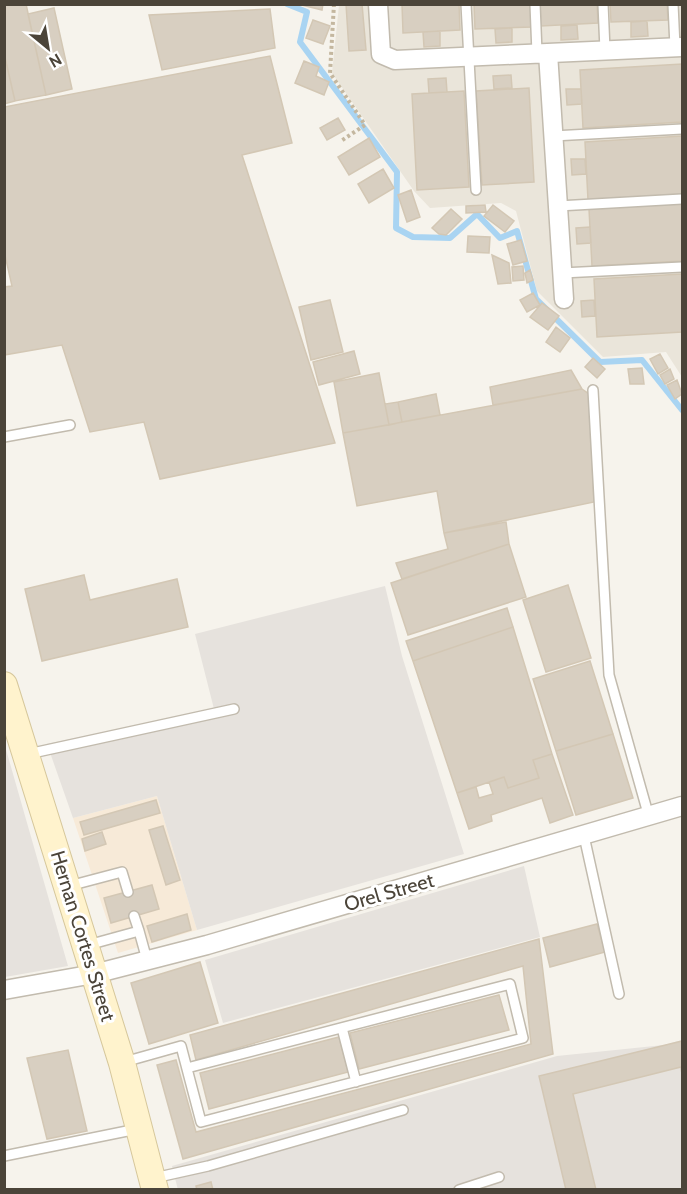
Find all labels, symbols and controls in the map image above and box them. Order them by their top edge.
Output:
north arrow [18,18,78,78]
text: N [46,50,65,72]
street label: Hernan Cortes Street [46,848,120,1025]
street label: Orel Street [341,868,437,916]

